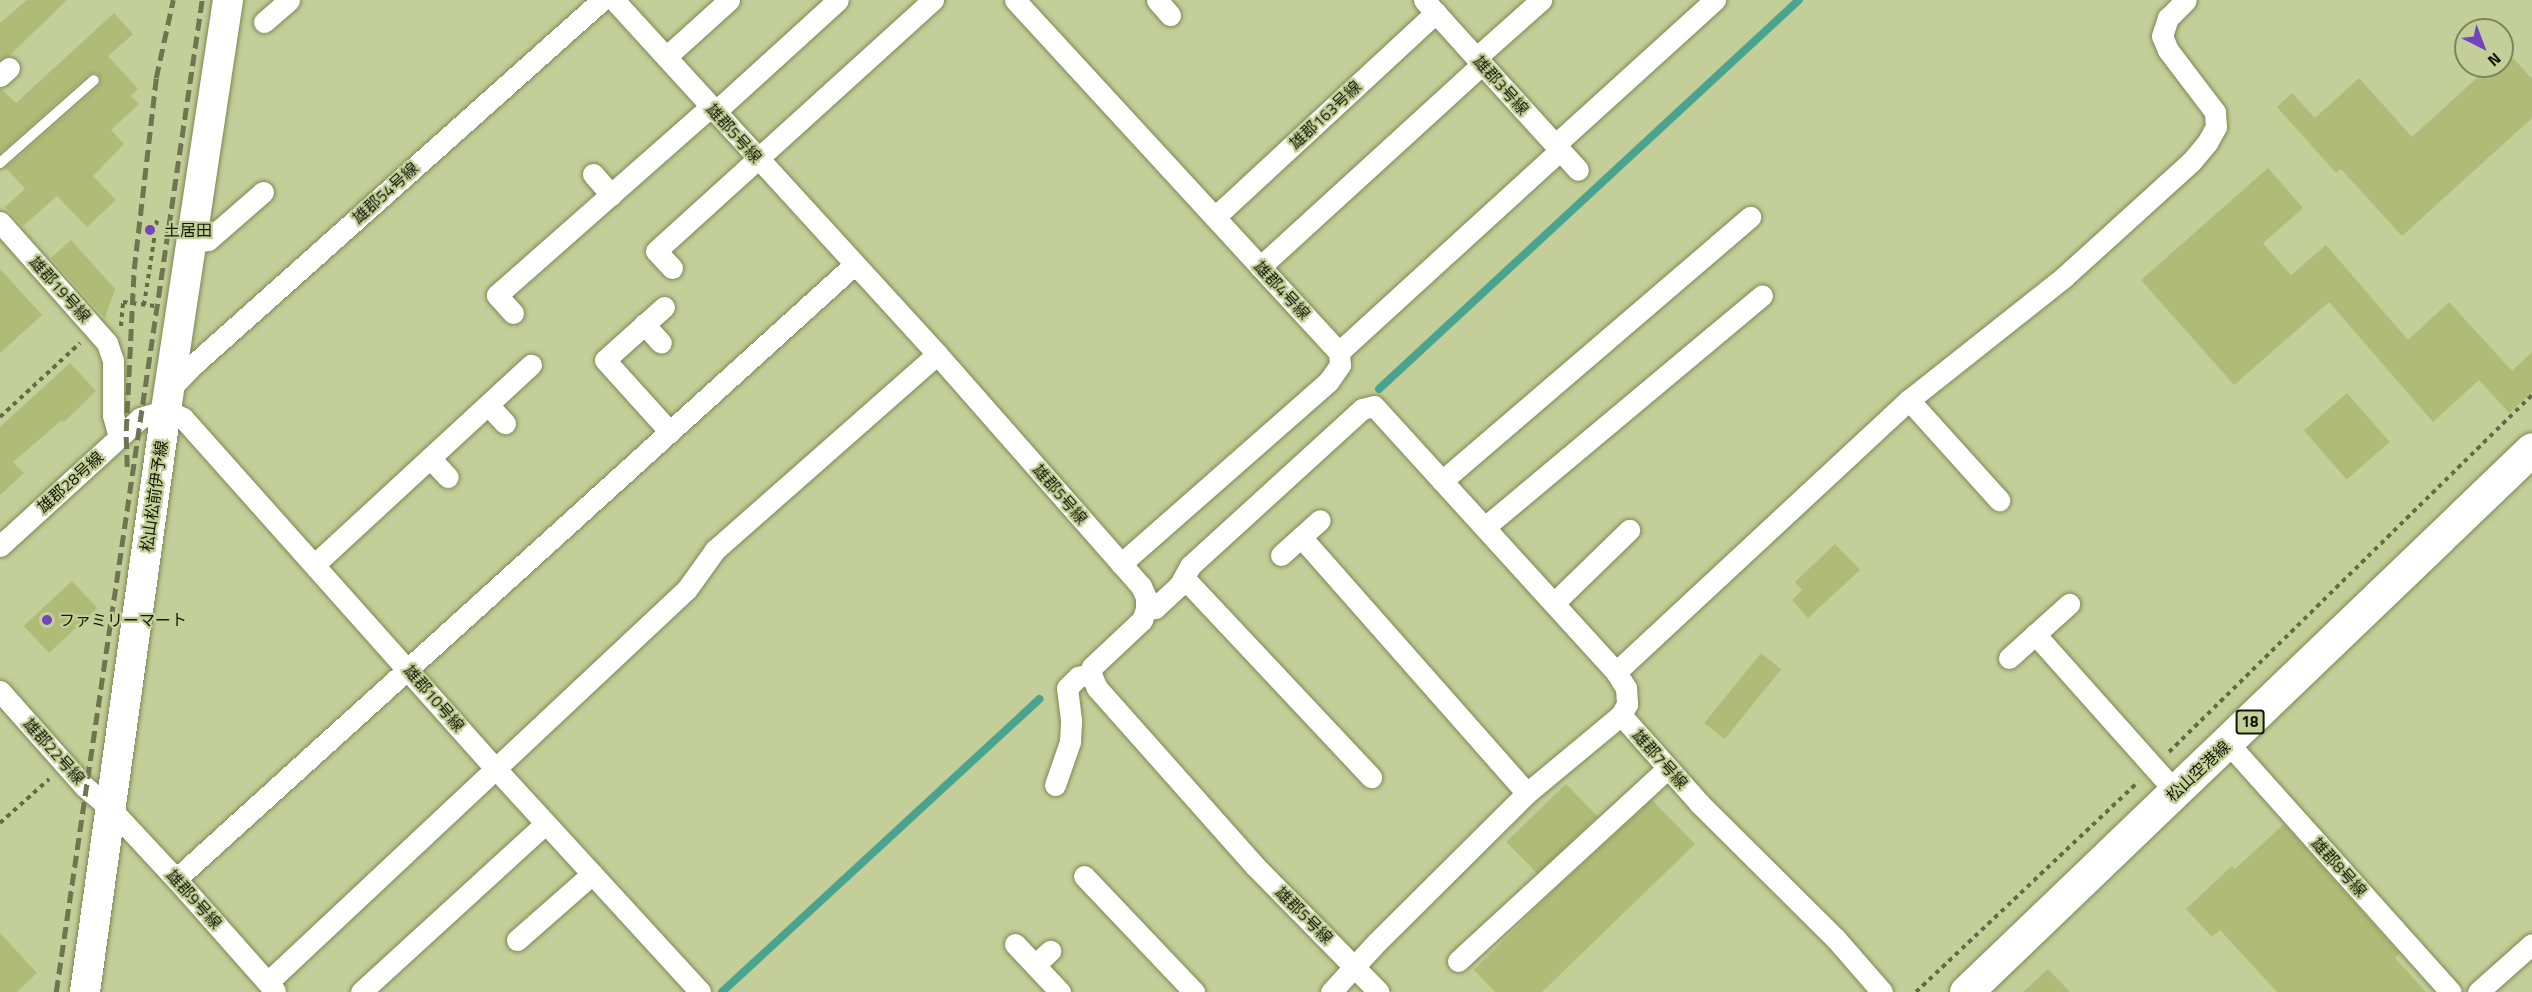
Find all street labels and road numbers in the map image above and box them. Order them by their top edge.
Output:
street label: 雄郡3号線 [1469,51,1533,119]
street label: 雄郡163号線 [1285,77,1365,153]
street label: 雄郡5号線 [702,99,766,167]
street label: 雄郡54号線 [348,158,422,228]
street label: 雄郡19号線 [25,252,95,326]
street label: 雄郡4号線 [1250,257,1314,323]
street label: 松山松前伊予線 [137,439,171,553]
street label: 雄郡28号線 [33,447,107,517]
street label: 雄郡5号線 [1029,460,1091,528]
street label: 雄郡10号線 [400,661,468,735]
road number: 18 [2235,710,2265,734]
street label: 雄郡22号線 [19,714,89,788]
street label: 雄郡7号線 [1628,725,1692,793]
street label: 松山空港線 [2162,737,2234,805]
street label: 雄郡8号線 [2307,833,2371,901]
street label: 雄郡9号線 [162,865,226,933]
street label: 雄郡5号線 [1271,882,1337,948]

